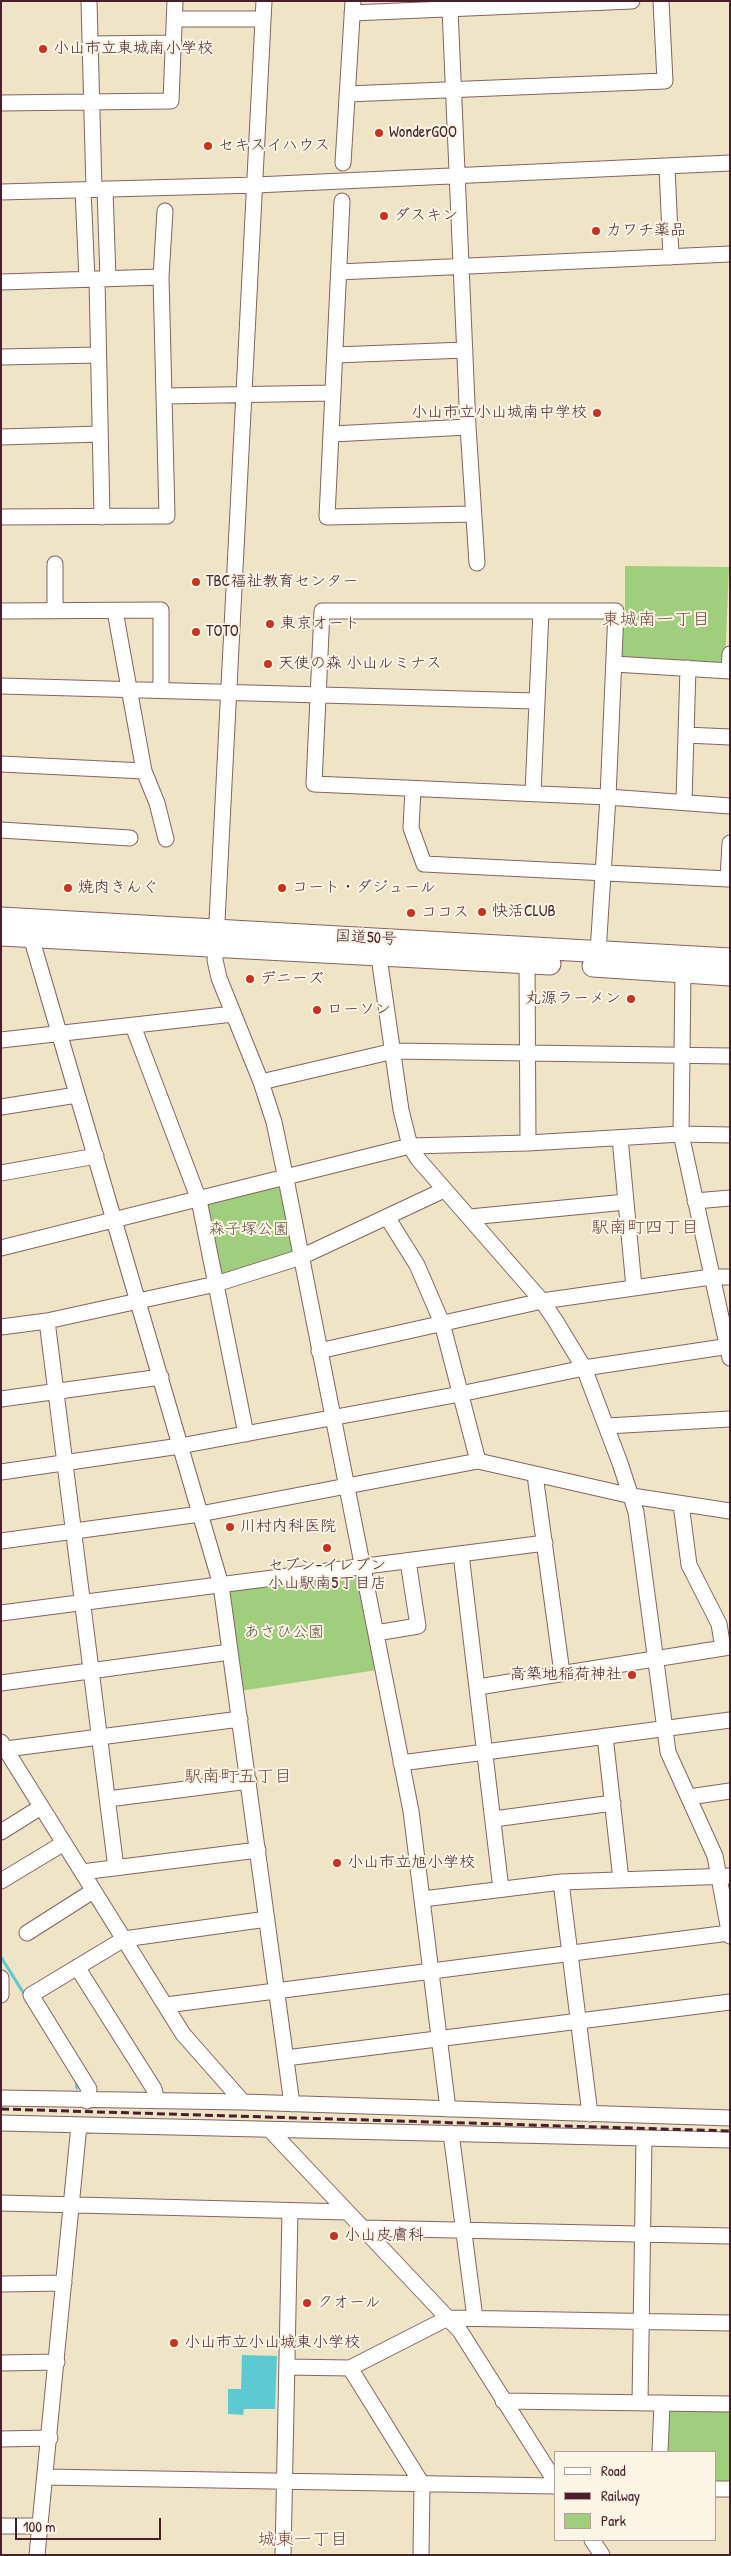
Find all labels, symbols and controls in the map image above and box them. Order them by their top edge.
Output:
place label: 小山市立東城南小学校 [53,39,213,59]
marker: 小山市立東城南小学校 [37,43,49,55]
place label: WonderGOO [389,123,457,143]
marker: WonderGOO [373,127,385,139]
place label: セキスイハウス [218,136,330,156]
marker: セキスイハウス [202,140,214,152]
place label: ダスキン [394,206,458,226]
marker: ダスキン [378,210,390,222]
place label: カワチ薬品 [606,221,686,241]
marker: カワチ薬品 [590,225,602,237]
place label: 小山市立小山城南中学校 [411,403,587,423]
marker: 小山市立小山城南中学校 [591,407,603,419]
place label: TBC福祉教育センター [206,572,358,592]
marker: TBC福祉教育センター [190,576,202,588]
district label: 東城南一丁目 [602,609,710,631]
place label: 東京オート [280,614,360,634]
marker: 東京オート [264,618,276,630]
place label: TOTO [206,622,239,642]
marker: TOTO [190,626,202,638]
place label: 天使の森 小山ルミナス [278,654,442,674]
marker: 天使の森 小山ルミナス [262,658,274,670]
place label: 焼肉きんぐ [78,878,158,898]
place label: コート・ダジュール [292,878,436,898]
marker: 焼肉きんぐ [62,882,74,894]
marker: コート・ダジュール [276,882,288,894]
place label: 快活CLUB [492,902,556,922]
place label: ココス [421,903,469,923]
marker: 快活CLUB [476,906,488,918]
marker: ココス [405,907,417,919]
street label: 国道50号 [335,927,397,949]
place label: デニーズ [260,969,324,989]
marker: デニーズ [244,973,256,985]
place label: 丸源ラーメン [525,989,621,1009]
marker: 丸源ラーメン [625,993,637,1005]
place label: ローソン [327,1000,391,1020]
marker: ローソン [311,1004,323,1016]
district label: 駅南町四丁目 [591,1217,699,1239]
park label: 森子塚公園 [209,1220,289,1240]
place label: 川村内科医院 [240,1517,336,1537]
marker: 川村内科医院 [224,1521,236,1533]
marker: セブン-イレブン 小山駅南5丁目店 [321,1542,333,1554]
place label: セブン-イレブン 小山駅南5丁目店 [268,1556,386,1594]
park label: あさひ公園 [244,1623,324,1643]
place label: 高築地稲荷神社 [510,1665,622,1685]
marker: 高築地稲荷神社 [626,1669,638,1681]
district label: 駅南町五丁目 [184,1766,292,1788]
place label: 小山市立旭小学校 [347,1853,475,1873]
marker: 小山市立旭小学校 [331,1857,343,1869]
place label: 小山皮膚科 [344,2226,424,2246]
marker: 小山皮膚科 [328,2230,340,2242]
place label: クオール [317,2293,381,2313]
marker: クオール [301,2297,313,2309]
place label: 小山市立小山城東小学校 [184,2333,360,2353]
marker: 小山市立小山城東小学校 [168,2337,180,2349]
legend [554,2451,716,2541]
text: Road [601,2460,626,2481]
text: Railway [601,2485,640,2506]
scale bar [18,2508,164,2540]
text: Park [601,2510,626,2531]
text: 100 m [23,2516,56,2537]
district label: 城東一丁目 [258,2529,348,2551]

